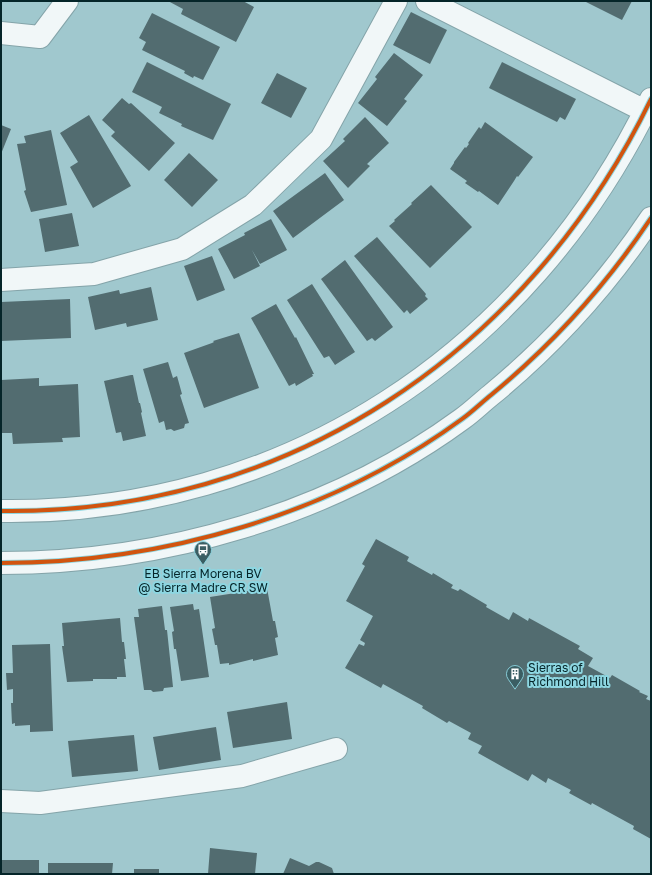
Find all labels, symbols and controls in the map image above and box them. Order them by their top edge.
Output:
bus stop icon: EB Sierra Morena BV @ Sierra Madre CR SW [193,540,213,565]
place label: EB Sierra Morena BV @ Sierra Madre CR SW [138,566,268,595]
place label: Sierras of Richmond Hill [528,660,609,689]
building icon: Sierras of Richmond Hill [505,664,525,689]

